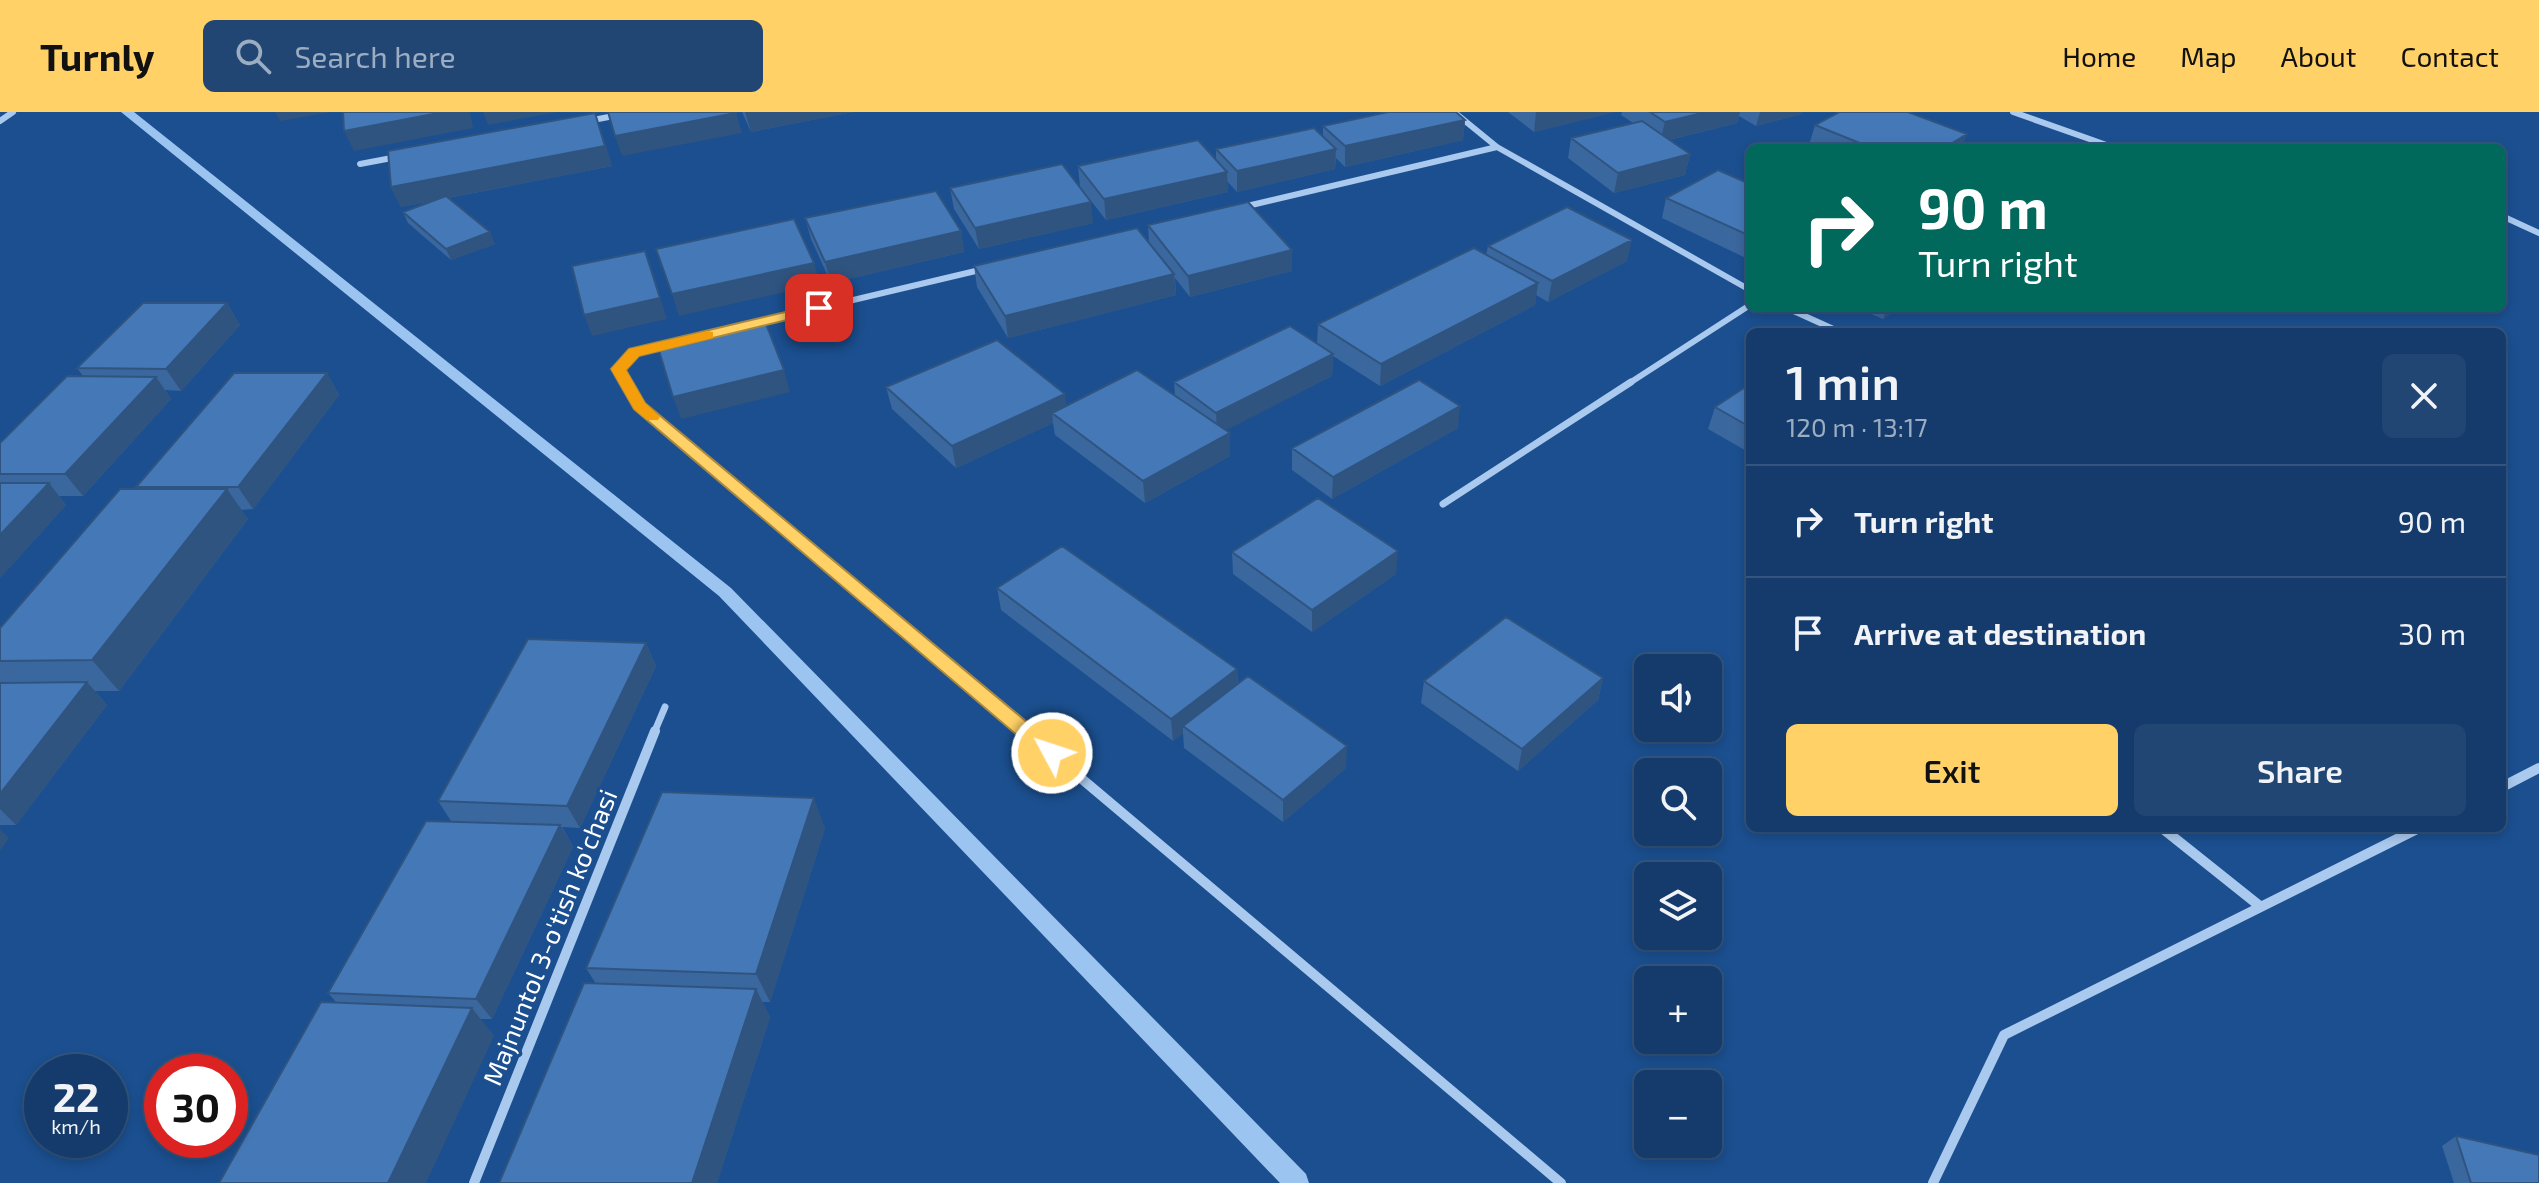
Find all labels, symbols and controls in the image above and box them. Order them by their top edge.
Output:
search box [203,20,763,92]
text: Turnly [40,33,155,79]
icon: search [231,34,275,78]
text: Search here [295,38,456,74]
text: Home [2062,39,2136,73]
text: Map [2180,39,2237,73]
text: About [2281,39,2356,73]
text: Contact [2400,39,2499,73]
text: 90 m [1918,173,2048,240]
icon: right [1786,176,1890,280]
text: Turn right [1918,241,2078,284]
pin [785,274,853,342]
icon: arrive [797,286,841,330]
text: 1 min [1786,352,1900,410]
button: close [2382,354,2466,438]
text: 120 m · 13:17 [1786,411,1928,442]
icon: right [1786,499,1830,543]
text: Turn right [1854,503,1994,539]
text: 90 m [2398,503,2466,539]
icon: arrive [1786,611,1830,655]
text: Arrive at destination [1854,615,2146,651]
text: 30 m [2398,615,2466,651]
map controls [1634,654,1722,1158]
button: sound [1634,654,1722,742]
position arrow [1010,711,1094,795]
button: Exit [1786,724,2118,816]
button: Share [2134,724,2466,816]
button: search [1634,758,1722,846]
street label: Majnuntol 3-o'tish ko'chasi [475,785,623,1089]
button: layers [1634,862,1722,950]
button: + [1634,966,1722,1054]
speed limit sign: 30 [144,1054,248,1158]
button: − [1634,1070,1722,1158]
text: 22 [53,1072,99,1120]
text: km/h [51,1114,101,1138]

